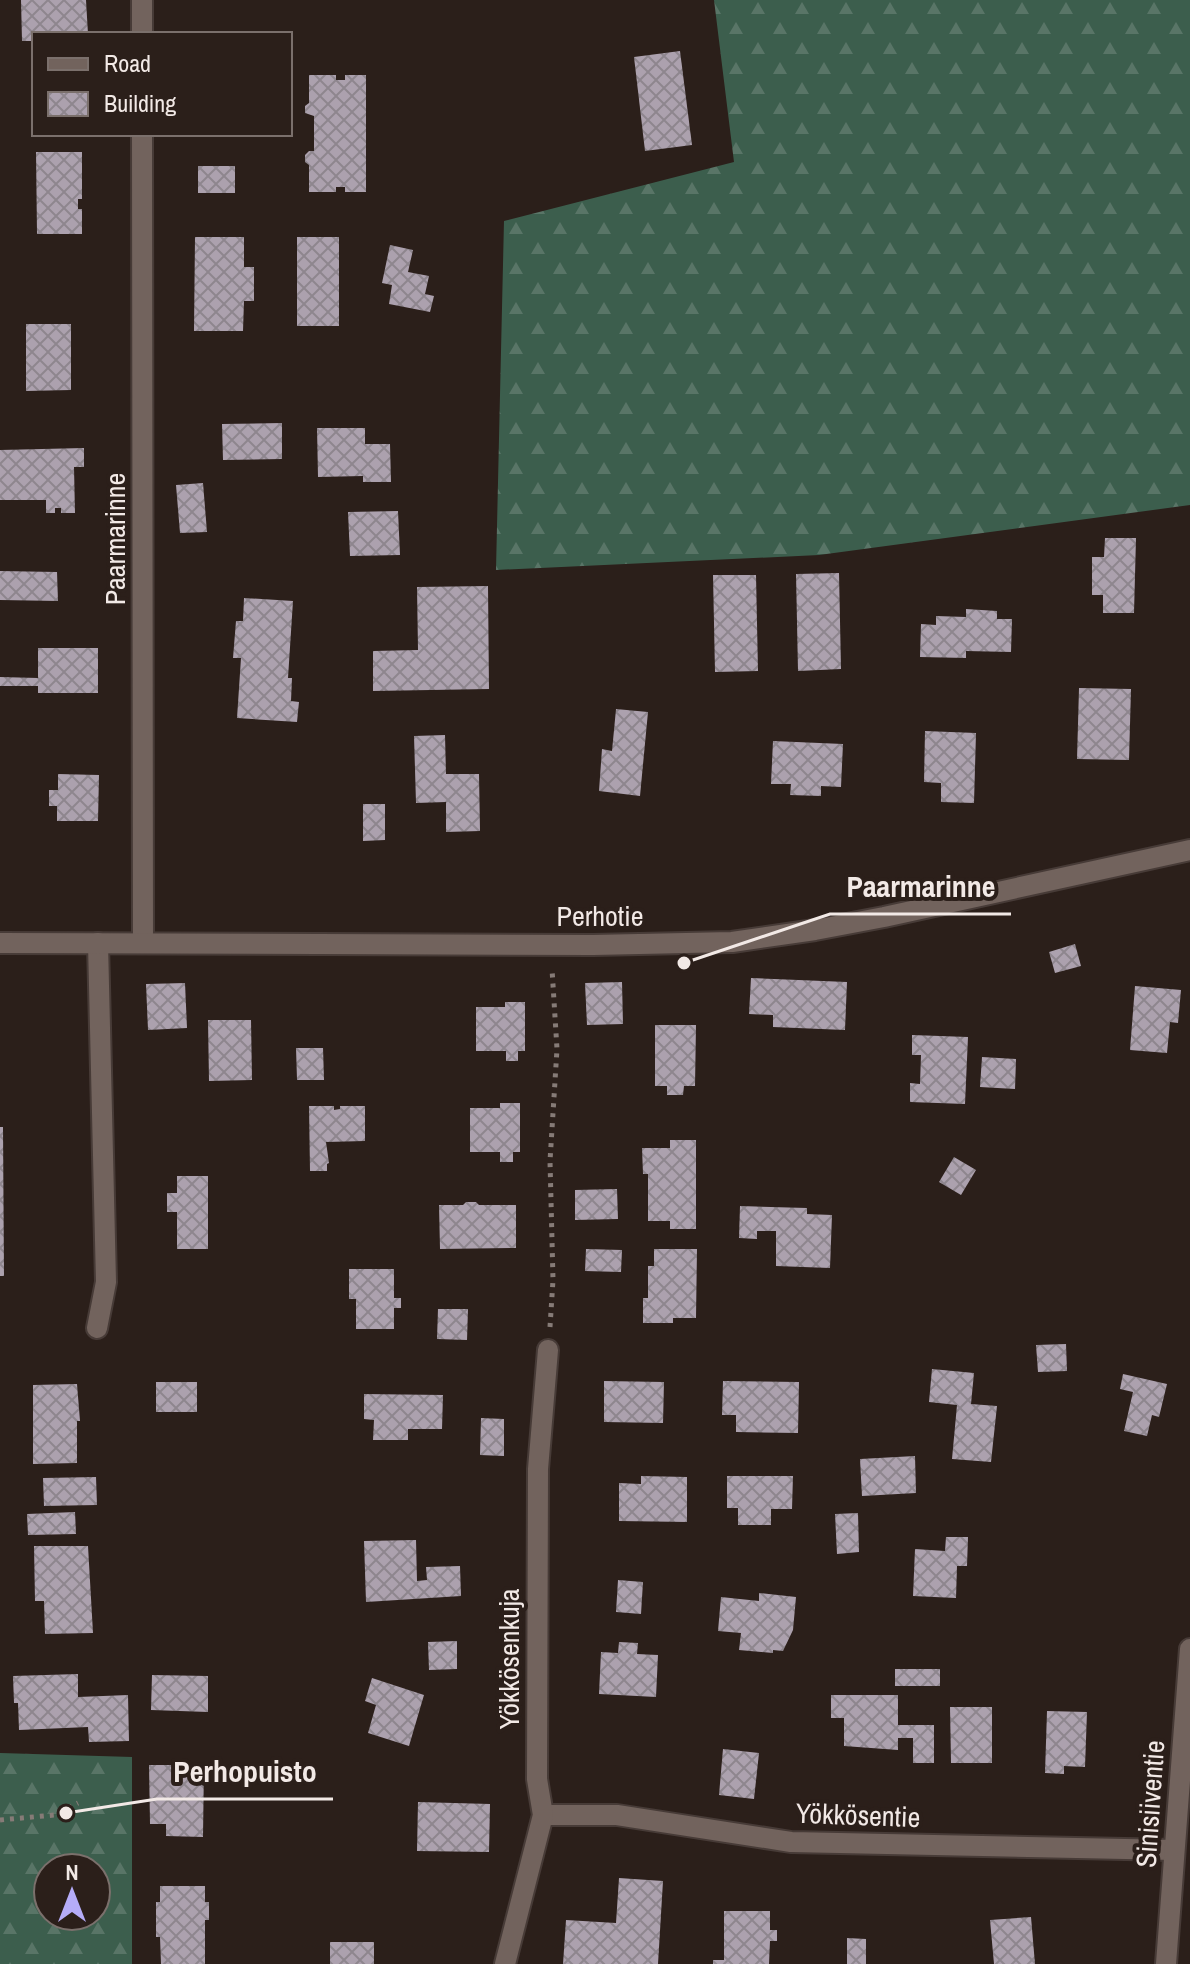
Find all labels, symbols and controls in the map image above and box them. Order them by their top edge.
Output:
legend [32,32,292,136]
text: Road [104,47,151,79]
text: Building [104,87,176,119]
street label: Paarmarinne [96,473,134,605]
callout: Paarmarinne [830,860,1011,914]
text: Paarmarinne [846,866,996,906]
street label: Perhotie [557,897,643,935]
street label: Yökkösenkuja [490,1588,528,1730]
street label: Sinisiiventie [1127,1739,1173,1869]
callout: Perhopuisto [157,1745,333,1799]
text: Perhopuisto [173,1751,317,1791]
street label: Yökkösentie [795,1794,921,1836]
north arrow [32,1852,112,1932]
text: N [65,1857,79,1887]

